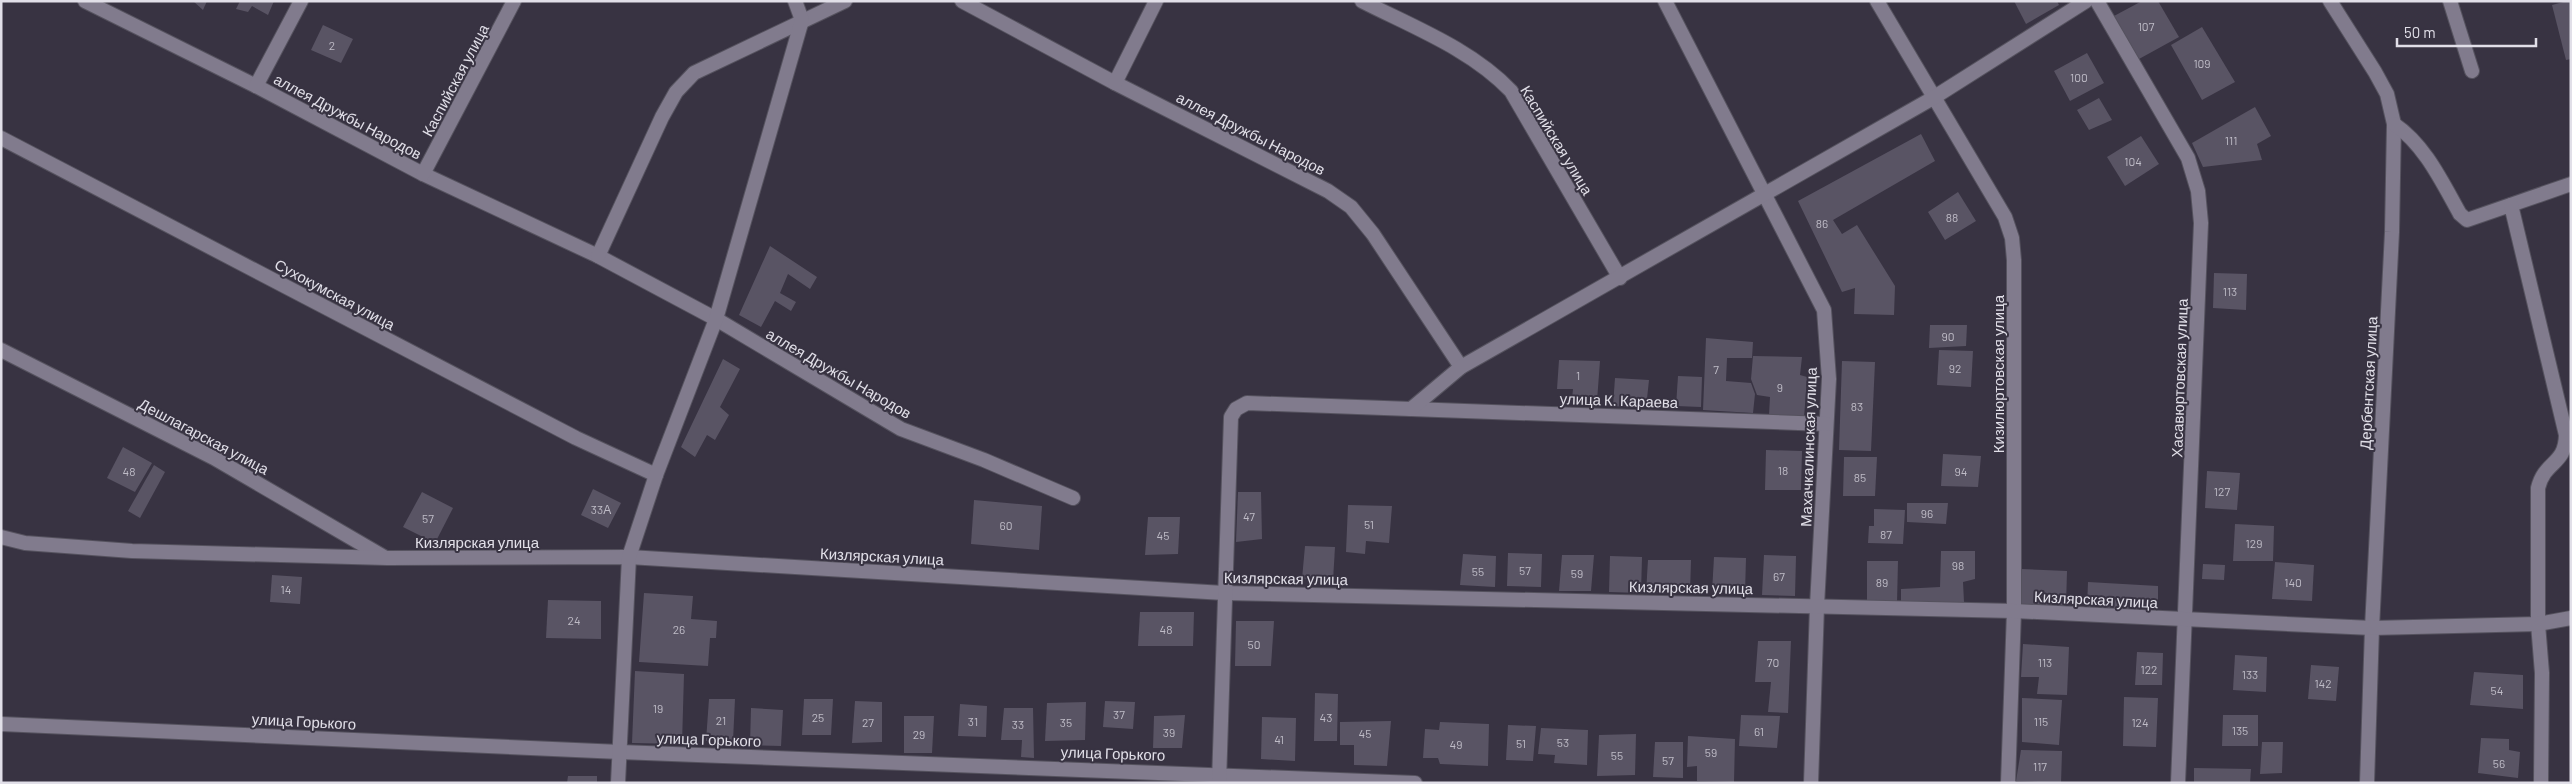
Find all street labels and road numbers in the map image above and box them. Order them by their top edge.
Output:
street label: Каспийская улица [418,20,492,139]
street label: аллея Дружбы Народов [271,69,425,163]
street label: Каспийская улица [1517,82,1597,199]
street label: аллея Дружбы Народов [1174,88,1328,178]
street label: Сухокумская улица [272,255,399,334]
street label: Кизилюртовская улица [1989,294,2007,453]
street label: Хасавюртовская улица [2167,297,2191,458]
street label: Дербентская улица [2356,315,2381,450]
street label: аллея Дружбы Народов [763,324,915,422]
street label: Махачкалинская улица [1796,366,1820,527]
street label: улица К. Караева [1560,389,1679,411]
street label: Дешлагарская улица [136,394,273,478]
street label: Кизлярская улица [415,533,540,551]
street label: Кизлярская улица [820,544,945,568]
street label: Кизлярская улица [1224,568,1349,588]
street label: Кизлярская улица [1629,577,1754,597]
street label: Кизлярская улица [2034,587,2159,611]
street label: улица Горького [251,709,357,733]
street label: улица Горького [657,728,761,750]
street label: улица Горького [1061,742,1165,764]

